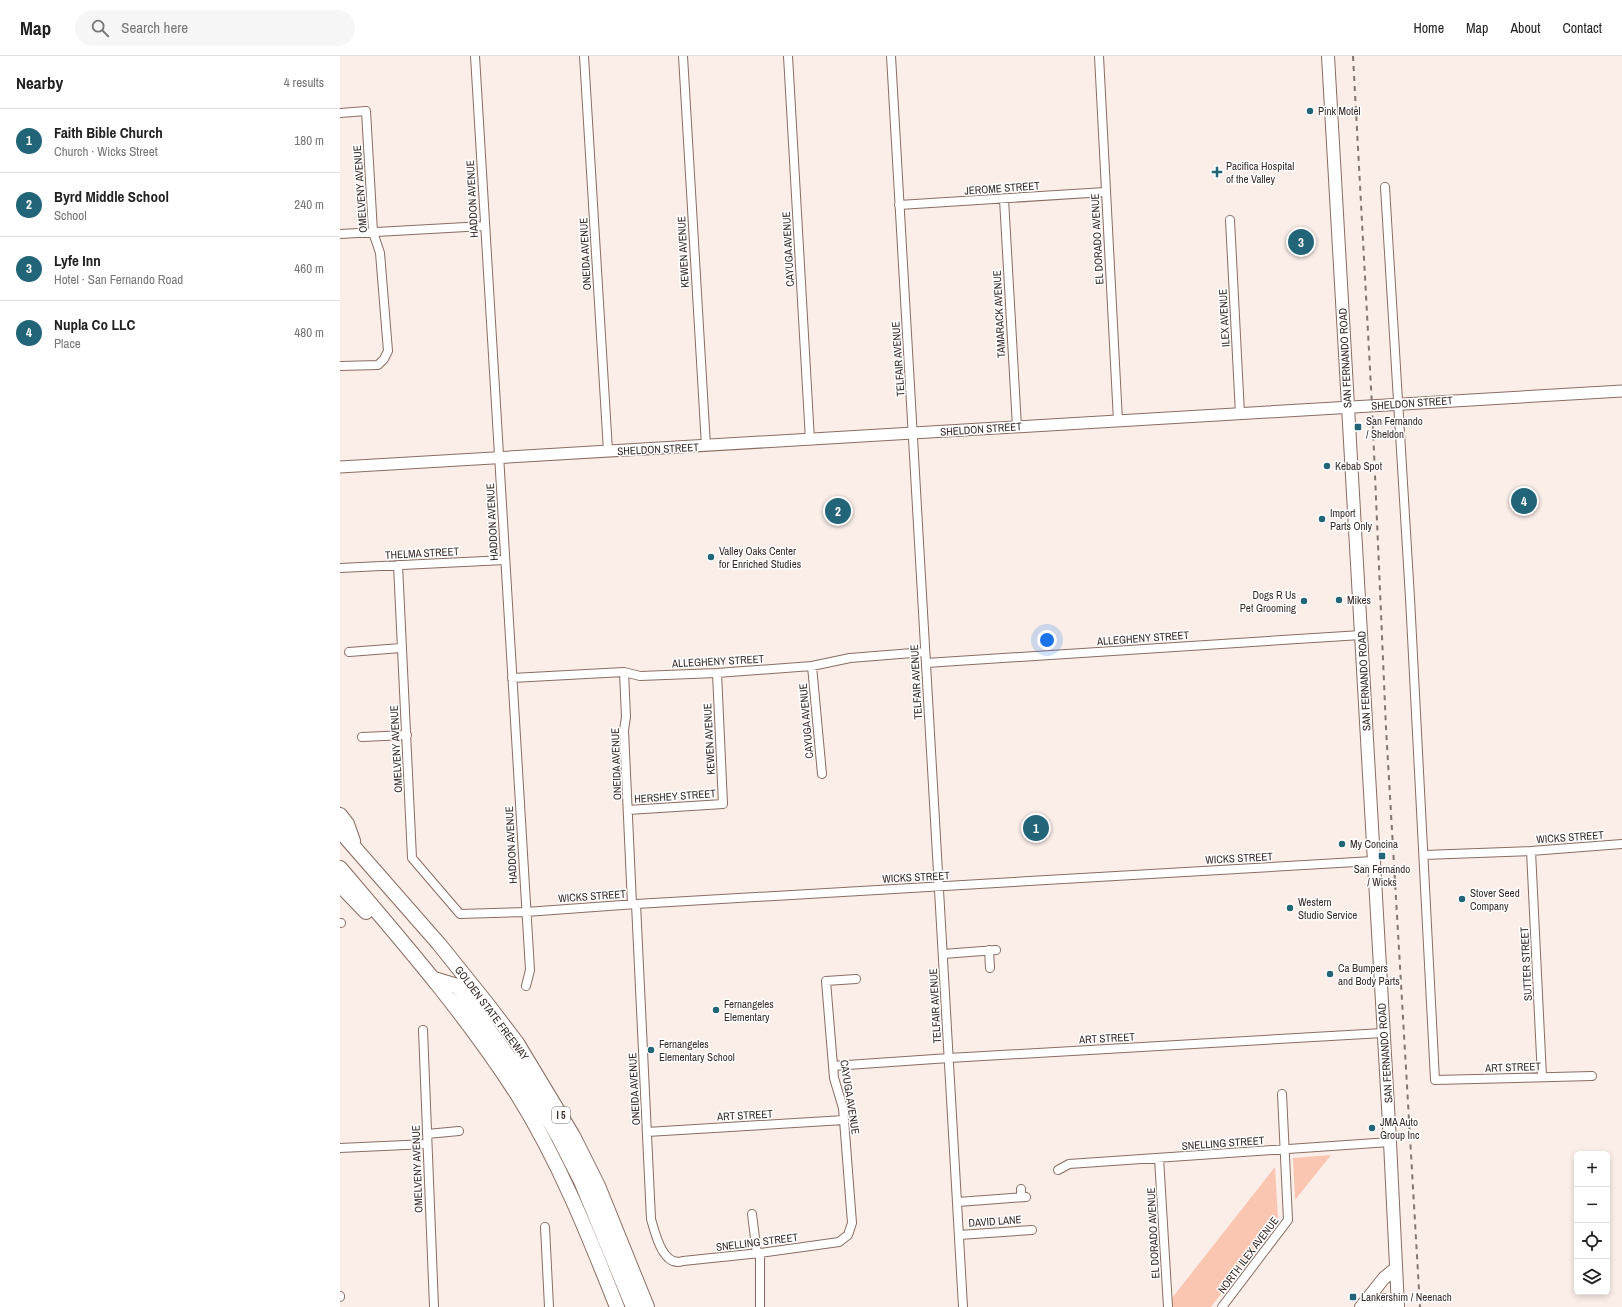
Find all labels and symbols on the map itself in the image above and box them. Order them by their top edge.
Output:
place label: Pink Motel [1318,104,1361,118]
marker: Pink Motel [1305,106,1315,116]
street label: OMELVENY AVENUE [350,145,370,233]
place label: Pacifica Hospital of the Valley [1226,159,1294,186]
street label: HADDON AVENUE [463,160,481,238]
marker: Pacifica Hospital of the Valley [1211,166,1223,178]
street label: JEROME STREET [964,178,1041,198]
street label: EL DORADO AVENUE [1088,193,1106,285]
street label: CAYUGA AVENUE [779,211,797,287]
street label: KEWEN AVENUE [674,216,692,288]
street label: ONEIDA AVENUE [576,217,594,291]
pin: 3 [1288,227,1314,257]
street label: TAMARACK AVENUE [990,270,1008,358]
street label: ILEX AVENUE [1215,289,1233,347]
street label: SAN FERNANDO ROAD [1335,308,1355,408]
street label: TELFAIR AVENUE [888,321,908,397]
street label: SHELDON STREET [1371,393,1454,413]
place label: San Fernando / Sheldon [1366,414,1423,441]
street label: SHELDON STREET [940,419,1023,439]
marker: San Fernando / Sheldon [1353,422,1363,432]
street label: SHELDON STREET [617,440,700,458]
place label: Kebab Spot [1335,459,1383,473]
marker: Kebab Spot [1322,461,1332,471]
street label: HADDON AVENUE [483,483,501,561]
pin: 4 [1511,486,1537,516]
pin: 2 [825,496,851,526]
place label: Import Parts Only [1330,506,1373,533]
marker: Import Parts Only [1317,514,1327,524]
street label: THELMA STREET [385,544,460,562]
place label: Valley Oaks Center for Enriched Studies [719,544,802,571]
marker: Valley Oaks Center for Enriched Studies [706,552,716,562]
place label: Dogs R Us Pet Grooming [1240,588,1296,615]
place label: Mikes [1347,593,1372,607]
marker: Mikes [1334,595,1344,605]
marker: Dogs R Us Pet Grooming [1299,596,1309,606]
street label: ALLEGHENY STREET [1096,628,1190,648]
your location [1037,630,1057,650]
street label: SAN FERNANDO ROAD [1354,631,1374,731]
street label: TELFAIR AVENUE [907,644,925,720]
street label: ALLEGHENY STREET [671,652,765,670]
street label: CAYUGA AVENUE [796,683,816,759]
street label: KEWEN AVENUE [700,703,718,775]
street label: OMELVENY AVENUE [387,705,405,793]
street label: ONEIDA AVENUE [608,728,624,800]
street label: HERSHEY STREET [634,786,717,806]
street label: HADDON AVENUE [502,806,520,884]
pin: 1 [1023,813,1049,843]
street label: WICKS STREET [1536,828,1605,846]
place label: My Concina [1350,837,1398,851]
marker: My Concina [1337,839,1347,849]
street label: WICKS STREET [1205,849,1274,867]
marker: San Fernando / Wicks [1377,851,1387,861]
place label: San Fernando / Wicks [1354,862,1410,889]
street label: WICKS STREET [882,868,951,886]
place label: Stover Seed Company [1470,886,1520,913]
street label: WICKS STREET [558,887,627,905]
marker: Stover Seed Company [1457,894,1467,904]
place label: Western Studio Service [1298,895,1357,922]
marker: Western Studio Service [1285,903,1295,913]
street label: SUTTER STREET [1517,926,1535,1001]
place label: Ca Bumpers and Body Parts [1338,961,1400,988]
street label: GOLDEN STATE FREEWAY [452,963,532,1063]
street label: TELFAIR AVENUE [926,968,944,1044]
marker: Ca Bumpers and Body Parts [1325,969,1335,979]
place label: Fernangeles Elementary [724,997,774,1024]
street label: SAN FERNANDO ROAD [1375,1003,1395,1103]
marker: Fernangeles Elementary [711,1005,721,1015]
street label: ART STREET [1078,1030,1136,1047]
place label: Fernangeles Elementary School [659,1037,735,1064]
marker: Fernangeles Elementary School [646,1045,656,1055]
street label: ONEIDA AVENUE [625,1052,643,1126]
street label: CAYUGA AVENUE [837,1059,863,1135]
street label: ART STREET [1484,1059,1542,1075]
road number: I 5 [552,1107,570,1123]
street label: ART STREET [716,1107,774,1124]
place label: JMA Auto Group Inc [1380,1115,1420,1142]
marker: JMA Auto Group Inc [1367,1123,1377,1133]
street label: OMELVENY AVENUE [408,1125,426,1213]
street label: SNELLING STREET [1181,1133,1265,1153]
street label: EL DORADO AVENUE [1144,1187,1162,1279]
street label: DAVID LANE [968,1212,1022,1230]
street label: NORTH ILEX AVENUE [1215,1214,1281,1296]
street label: SNELLING STREET [715,1230,799,1254]
place label: Lankershim / Neenach [1361,1290,1452,1304]
marker: Lankershim / Neenach [1348,1292,1358,1302]

